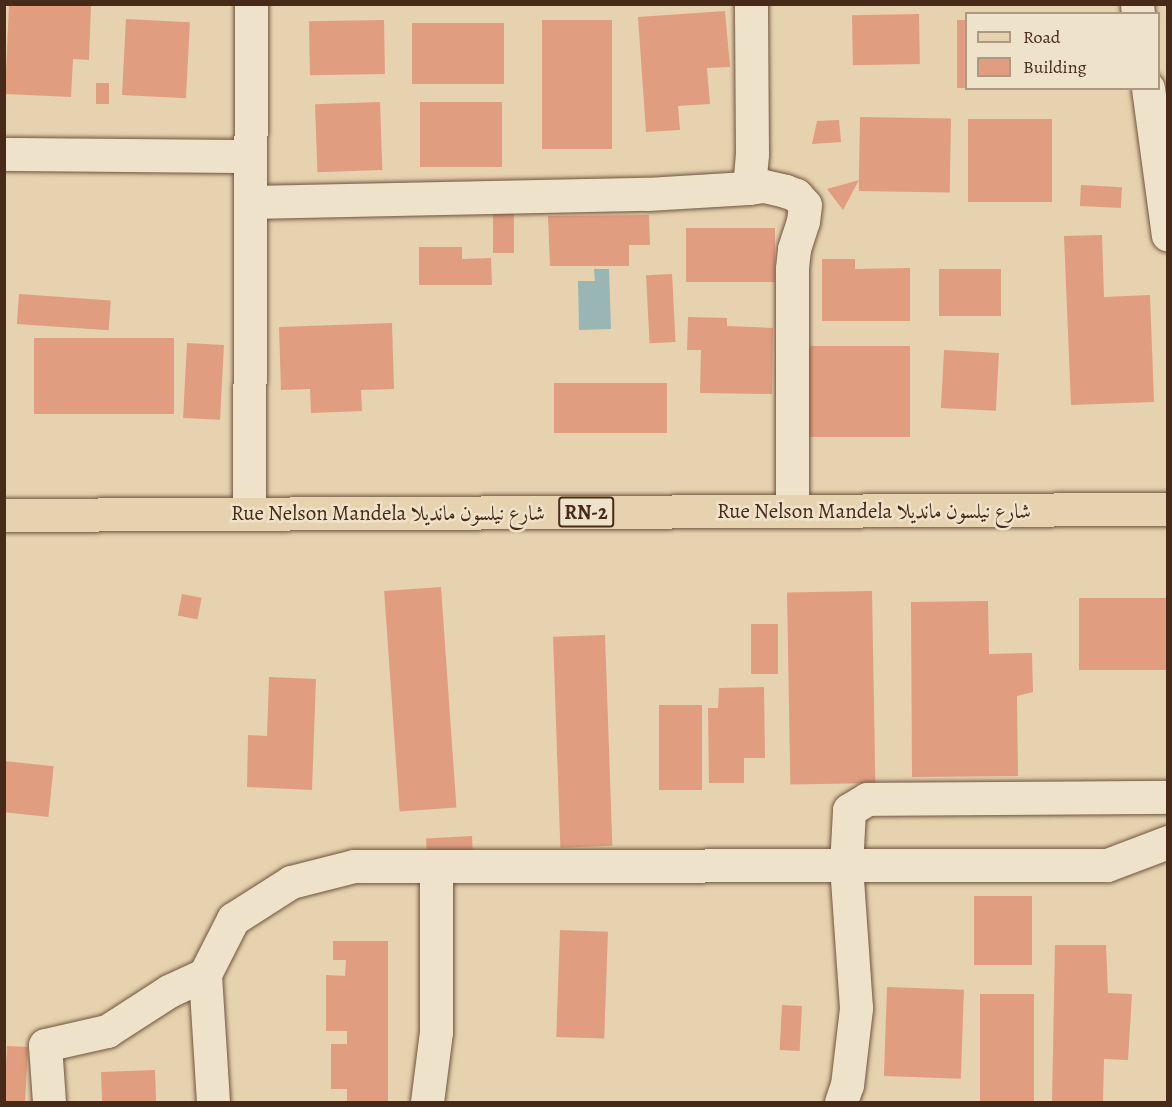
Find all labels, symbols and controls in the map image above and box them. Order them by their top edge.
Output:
legend [965,12,1160,90]
text: Road [1023,25,1060,49]
text: Building [1023,55,1087,79]
road number: RN-2 [558,495,614,529]
street label: Rue Nelson Mandela شارع نيلسون مانديلا [717,498,1031,524]
street label: Rue Nelson Mandela شارع نيلسون مانديلا [231,500,545,526]

